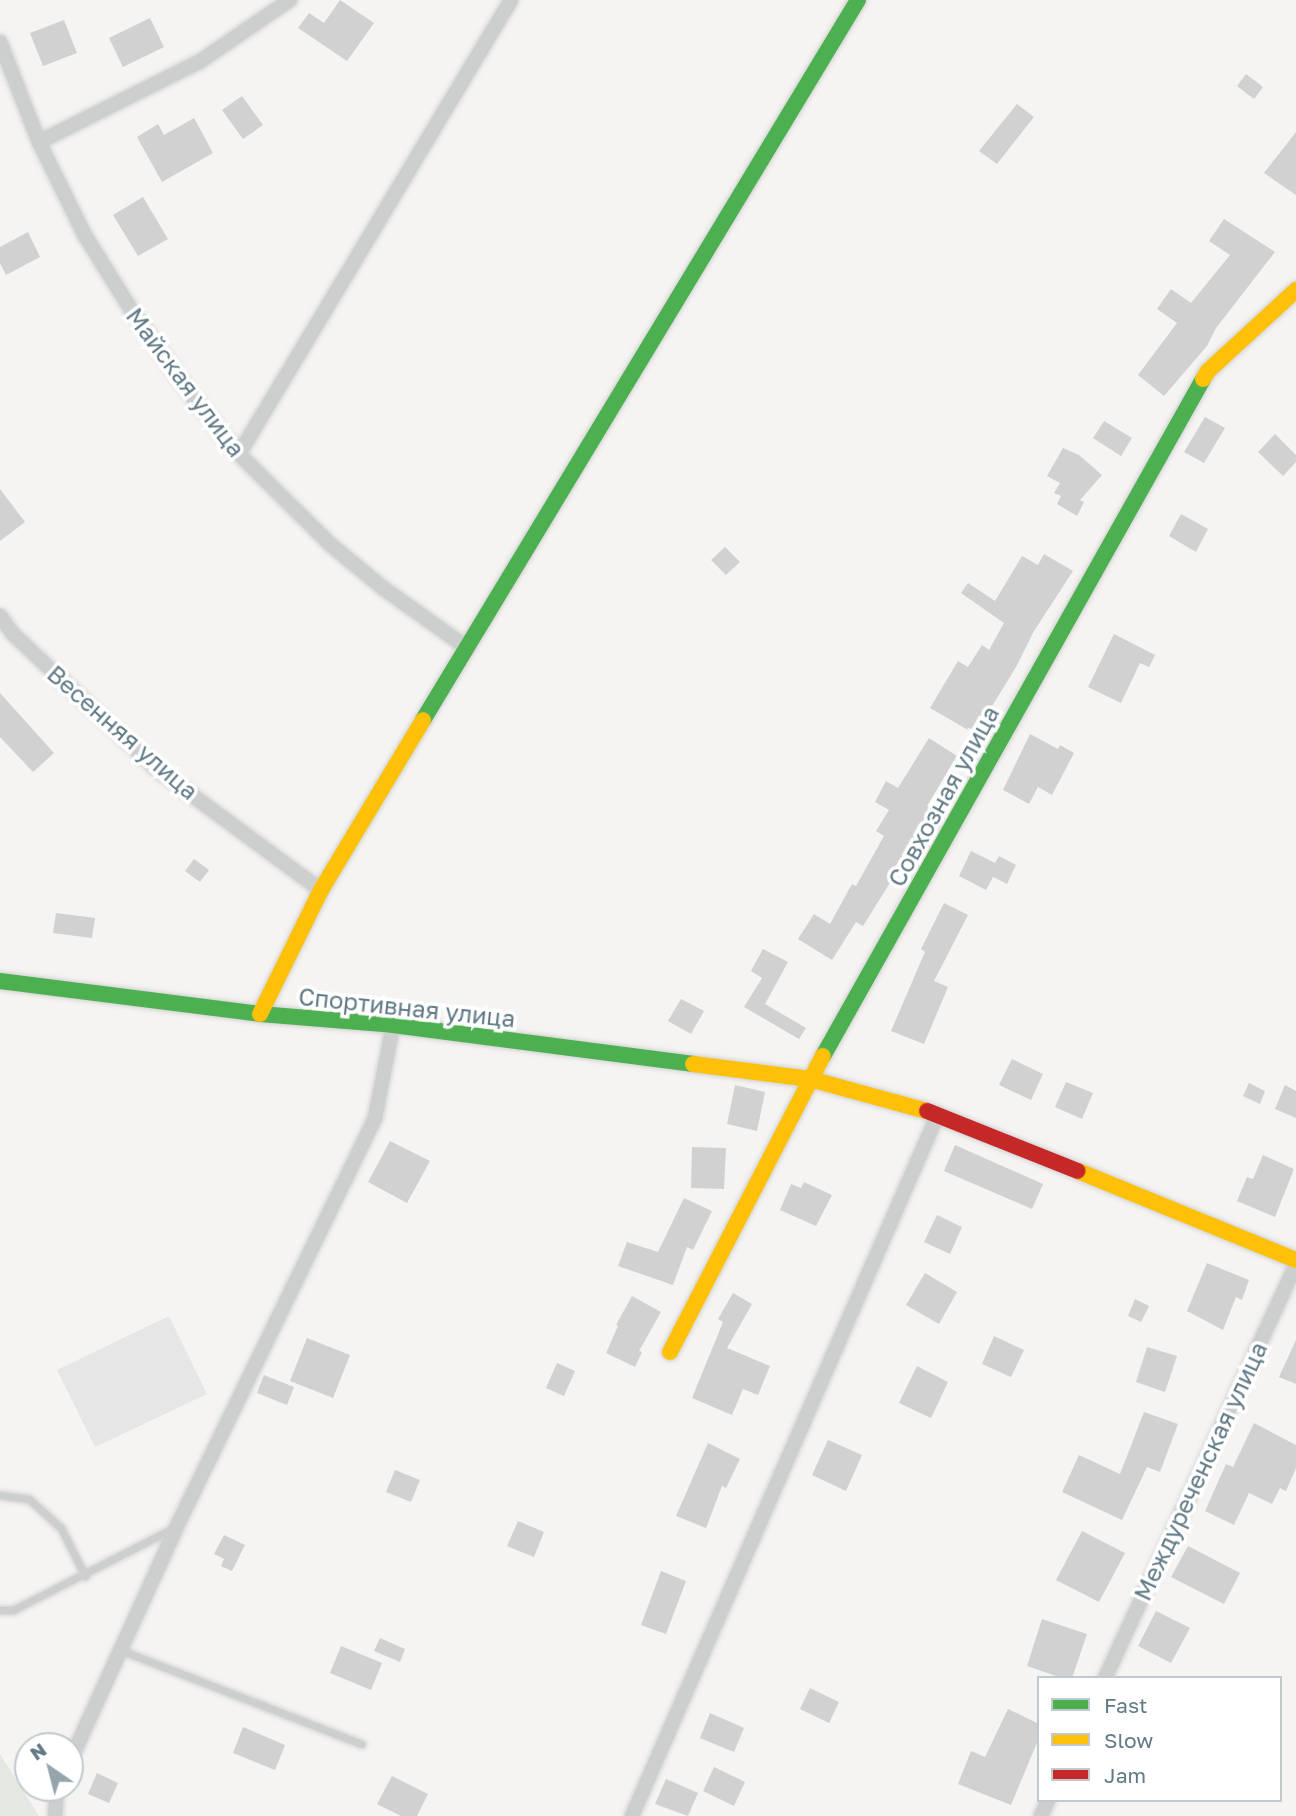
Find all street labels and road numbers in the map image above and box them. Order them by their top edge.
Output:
street label: Майская улица [121,302,251,462]
street label: Весенняя улица [42,659,204,805]
street label: Совхозная улица [881,701,1005,891]
street label: Спортивная улица [297,981,517,1033]
street label: Междуреченская улица [1127,1337,1273,1605]

